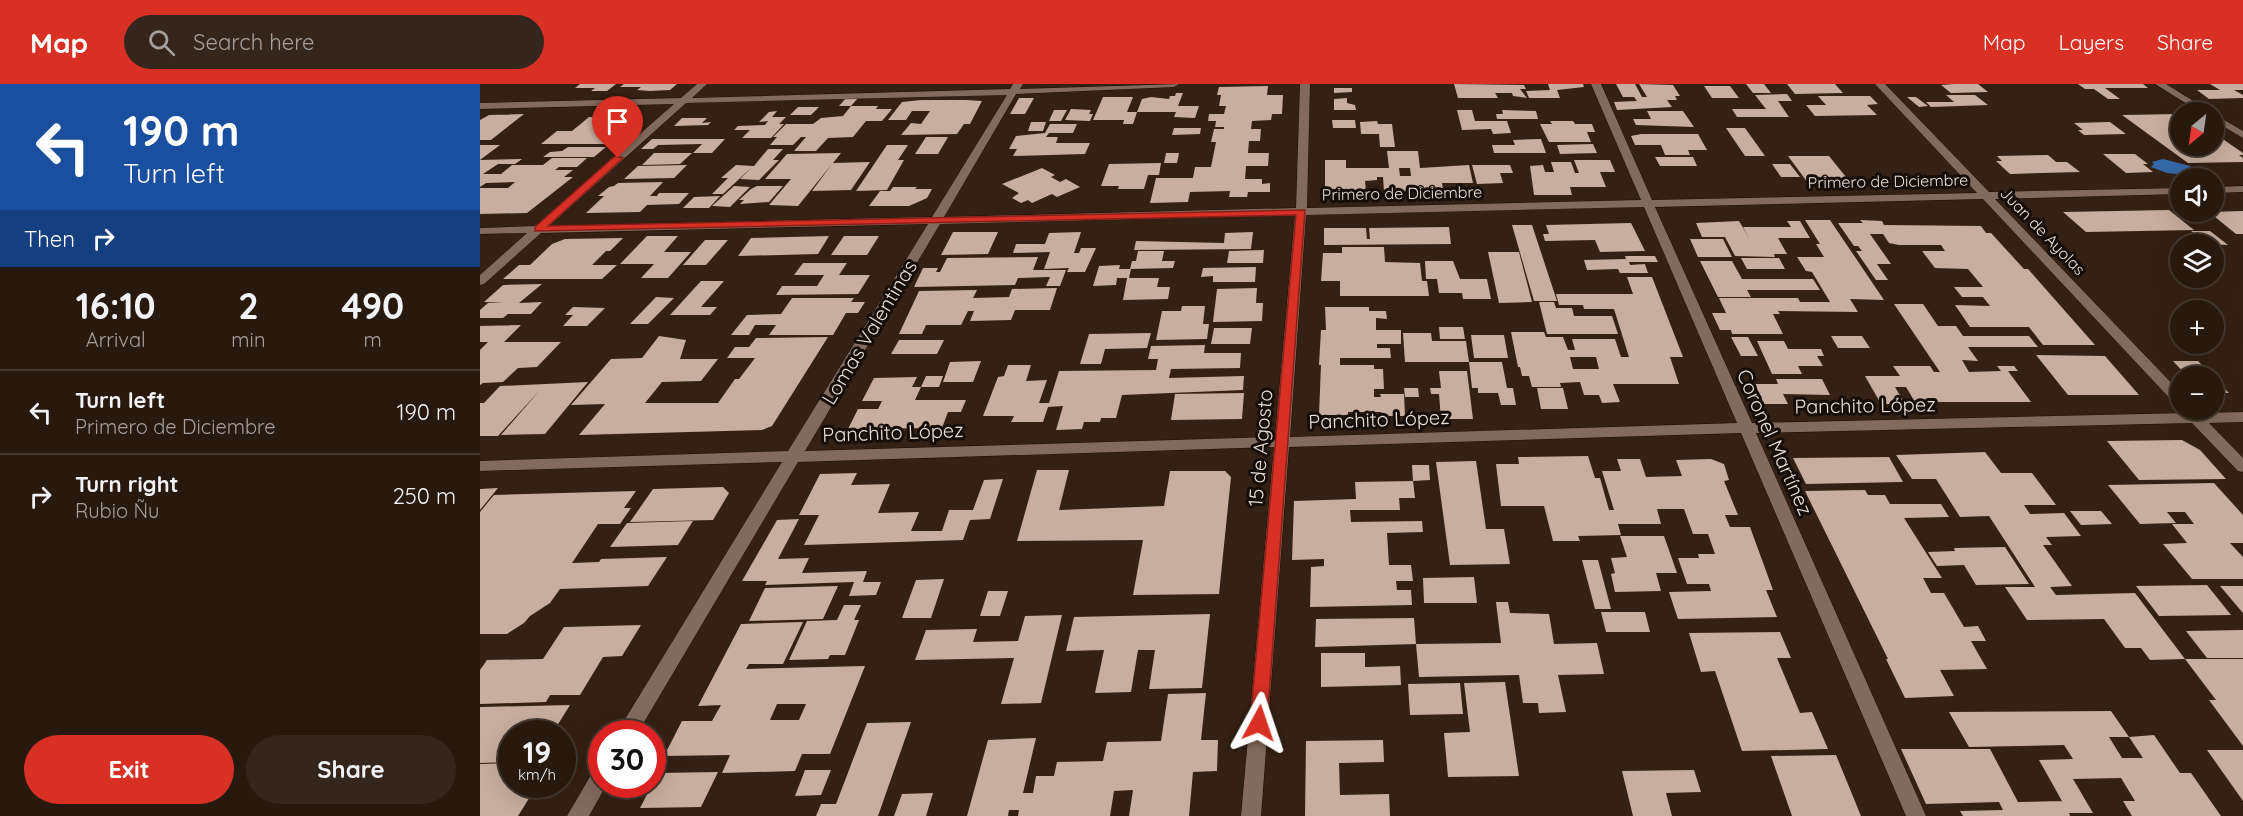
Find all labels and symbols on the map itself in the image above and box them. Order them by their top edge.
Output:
pin [592,96,643,158]
north arrow [2170,102,2224,156]
street label: Primero de Diciembre [1808,170,1968,192]
street label: Primero de Diciembre [1322,182,1482,204]
street label: Juan de Ayolas [1996,183,2090,279]
street label: Lomas Valentinas [816,255,922,409]
street label: Coronel Martínez [1732,365,1818,519]
street label: 15 de Agosto [1242,388,1278,508]
street label: Panchito López [1794,391,1936,419]
street label: Panchito López [1308,404,1450,434]
street label: Panchito López [822,417,964,447]
position arrow [1227,691,1291,755]
speed limit sign: 30 [588,720,666,798]

